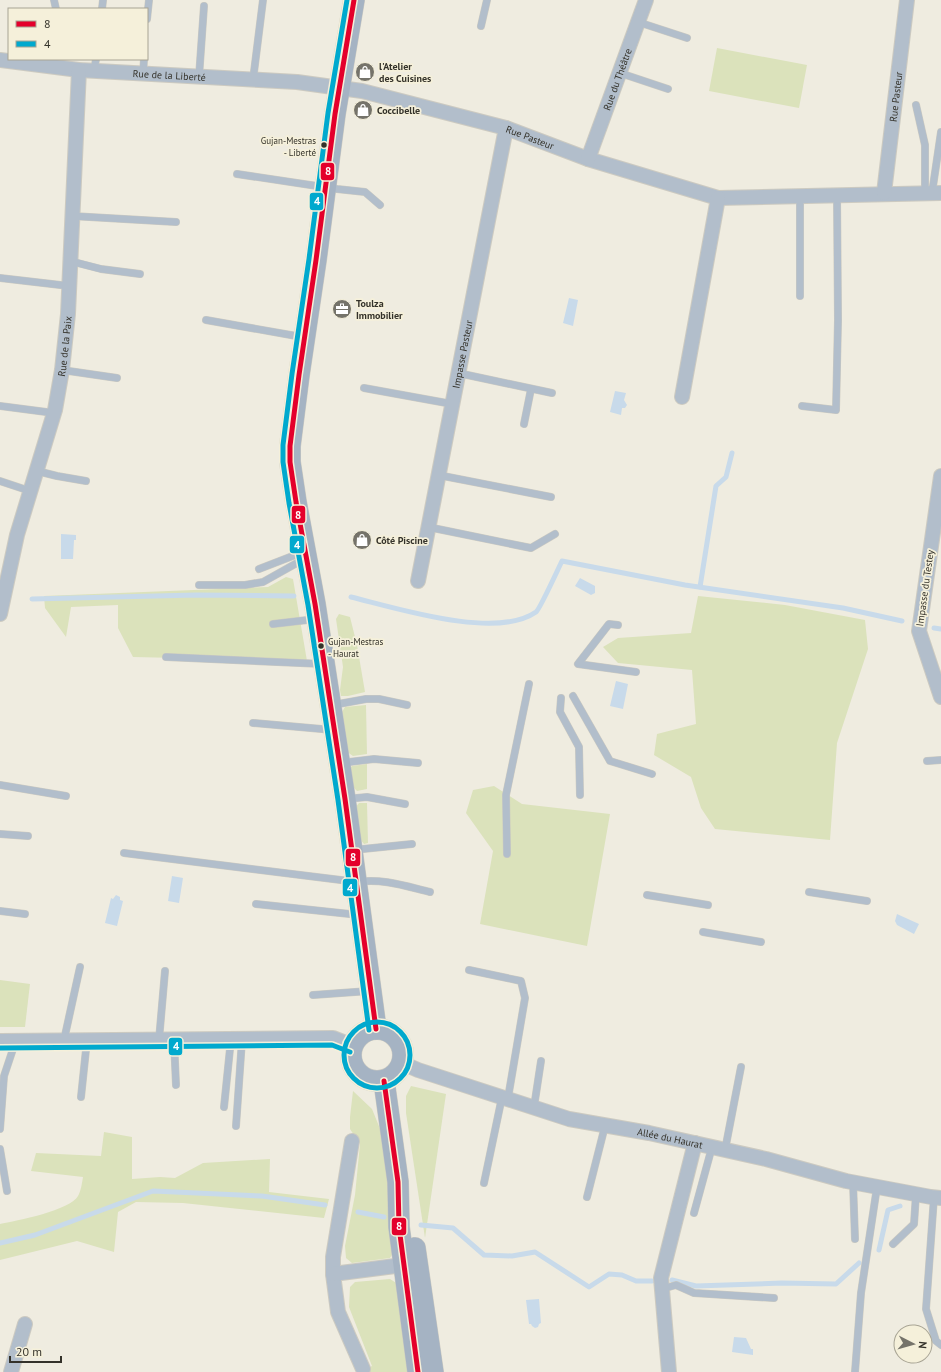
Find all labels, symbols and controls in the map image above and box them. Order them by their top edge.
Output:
legend [8,8,148,60]
text: 8 [44,16,51,31]
text: 4 [44,36,51,51]
street label: Rue du Théâtre [600,46,634,112]
place label: l'Atelier des Cuisines [379,60,431,85]
shop icon: l'Atelier des Cuisines [354,61,376,83]
street label: Rue de la Liberté [132,66,206,83]
street label: Rue Pasteur [886,70,905,123]
shop icon: Coccibelle [352,99,374,121]
place label: Coccibelle [377,104,420,117]
street label: Rue Pasteur [504,122,557,152]
place label: Gujan-Mestras - Liberté [261,135,316,158]
marker: Gujan-Mestras - Liberté [319,140,329,150]
line badge: 8 [320,162,335,181]
text: 8 [325,164,331,178]
line badge: 4 [309,192,324,211]
text: 4 [314,194,321,208]
place label: Toulza Immobilier [356,297,403,322]
office icon: Toulza Immobilier [331,298,353,320]
street label: Rue de la Paix [54,315,74,377]
street label: Impasse Pasteur [449,318,475,389]
line badge: 8 [291,505,306,524]
text: 8 [295,508,301,522]
shop icon: Côté Piscine [351,529,373,551]
place label: Côté Piscine [376,534,428,547]
line badge: 4 [289,535,305,554]
text: 4 [294,538,301,552]
street label: Impasse du Testey [913,549,937,627]
place label: Gujan-Mestras - Haurat [328,636,383,659]
marker: Gujan-Mestras - Haurat [316,641,326,651]
line badge: 8 [345,848,361,867]
text: 8 [350,850,356,864]
line badge: 4 [342,878,358,897]
text: 4 [347,881,354,895]
line badge: 4 [168,1037,183,1056]
text: 4 [173,1039,180,1053]
street label: Allée du Haurat [636,1125,705,1151]
line badge: 8 [391,1217,407,1236]
text: 8 [396,1219,402,1233]
north arrow [893,1324,933,1364]
scale bar [10,1338,61,1364]
text: N [916,1341,930,1349]
text: 20 m [16,1344,42,1359]

